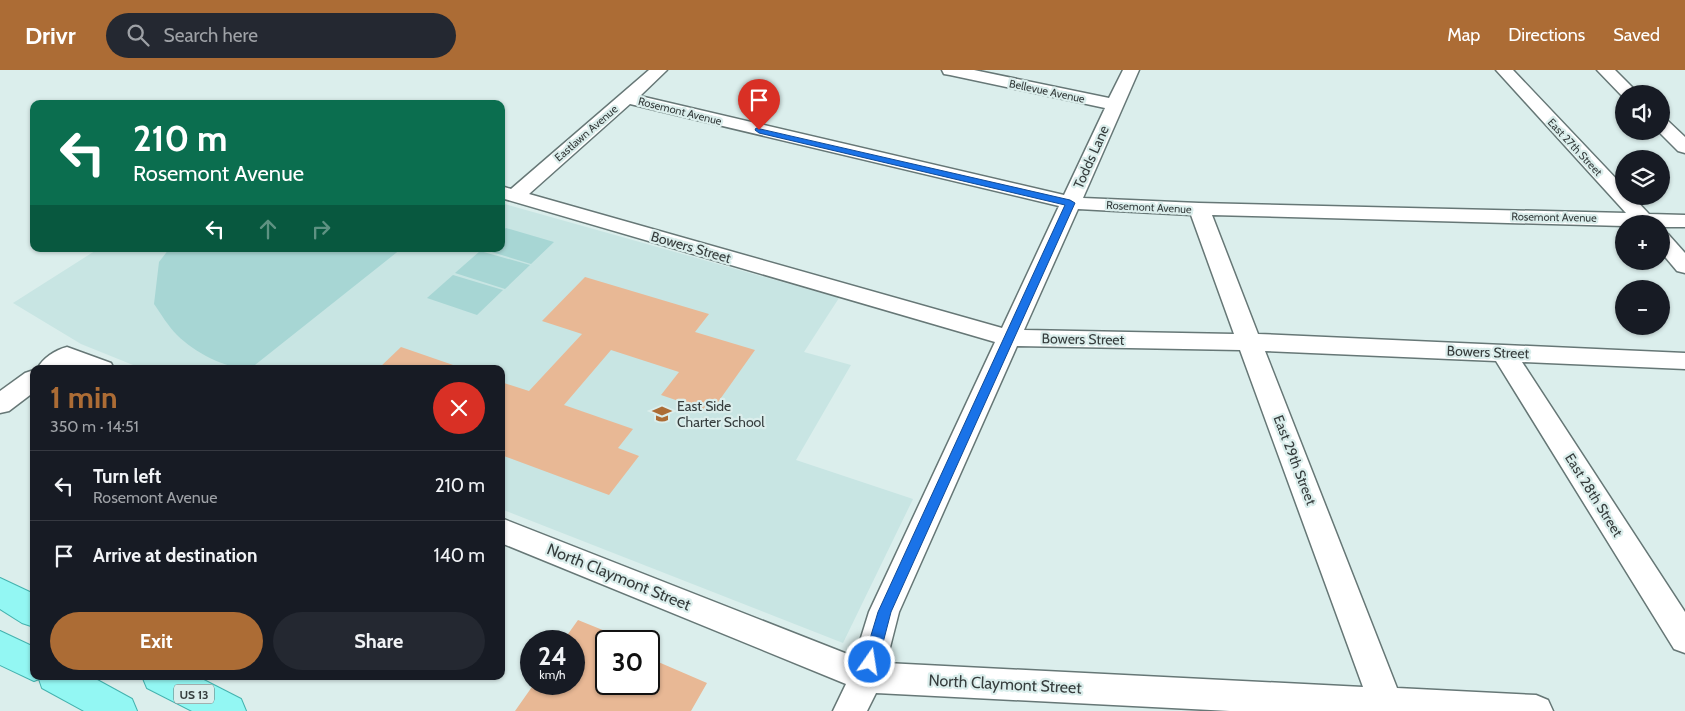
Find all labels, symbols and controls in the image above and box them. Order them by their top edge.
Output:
search box [106,13,456,58]
text: Drivr [25,21,76,50]
icon: search [124,21,152,49]
text: Search here [164,24,258,47]
text: Map [1447,24,1480,46]
text: Directions [1508,24,1585,46]
text: Saved [1613,24,1660,46]
street label: Bellevue Avenue [1008,76,1087,106]
pin [738,79,780,130]
map controls [1615,85,1670,335]
button: sound [1615,85,1670,140]
icon: arrive [745,86,773,114]
street label: Rosemont Avenue [637,94,724,128]
street label: Eastlawn Avenue [552,102,621,164]
street label: East 27th Street [1545,115,1605,179]
text: 210 m [133,117,227,160]
icon: left [50,120,115,185]
street label: Todds Lane [1069,123,1113,191]
button: layers [1615,150,1670,205]
text: Rosemont Avenue [133,160,304,187]
street label: Rosemont Avenue [1106,198,1192,216]
street label: Rosemont Avenue [1511,209,1597,225]
icon: left [201,215,229,243]
icon: ahead [254,215,282,243]
icon: right [307,215,335,243]
button: + [1615,215,1670,270]
street label: Bowers Street [649,227,733,267]
button: − [1615,280,1670,335]
street label: Bowers Street [1042,329,1125,349]
street label: Bowers Street [1446,342,1530,362]
text: 1 min [50,379,118,416]
button: close [433,382,485,434]
place label: East Side Charter School [677,397,765,431]
school or university icon: East Side Charter School [651,403,673,425]
street label: East 29th Street [1270,412,1320,508]
text: 350 m · 14:51 [50,417,139,436]
street label: East 28th Street [1561,450,1627,540]
text: Turn left [93,465,161,488]
icon: left [50,472,78,500]
text: 210 m [435,474,485,497]
text: Rosemont Avenue [93,488,217,507]
street label: North Claymont Street [544,539,694,615]
icon: arrive [50,542,78,570]
text: Arrive at destination [93,544,257,567]
text: 140 m [434,544,485,567]
button: Exit [50,612,263,670]
button: Share [273,612,485,670]
speed limit sign: 30 [595,630,660,695]
position arrow [843,635,895,687]
text: 24 [538,641,567,671]
text: km/h [539,667,566,682]
street label: North Claymont Street [928,670,1083,698]
road number: US 13 [174,684,214,704]

